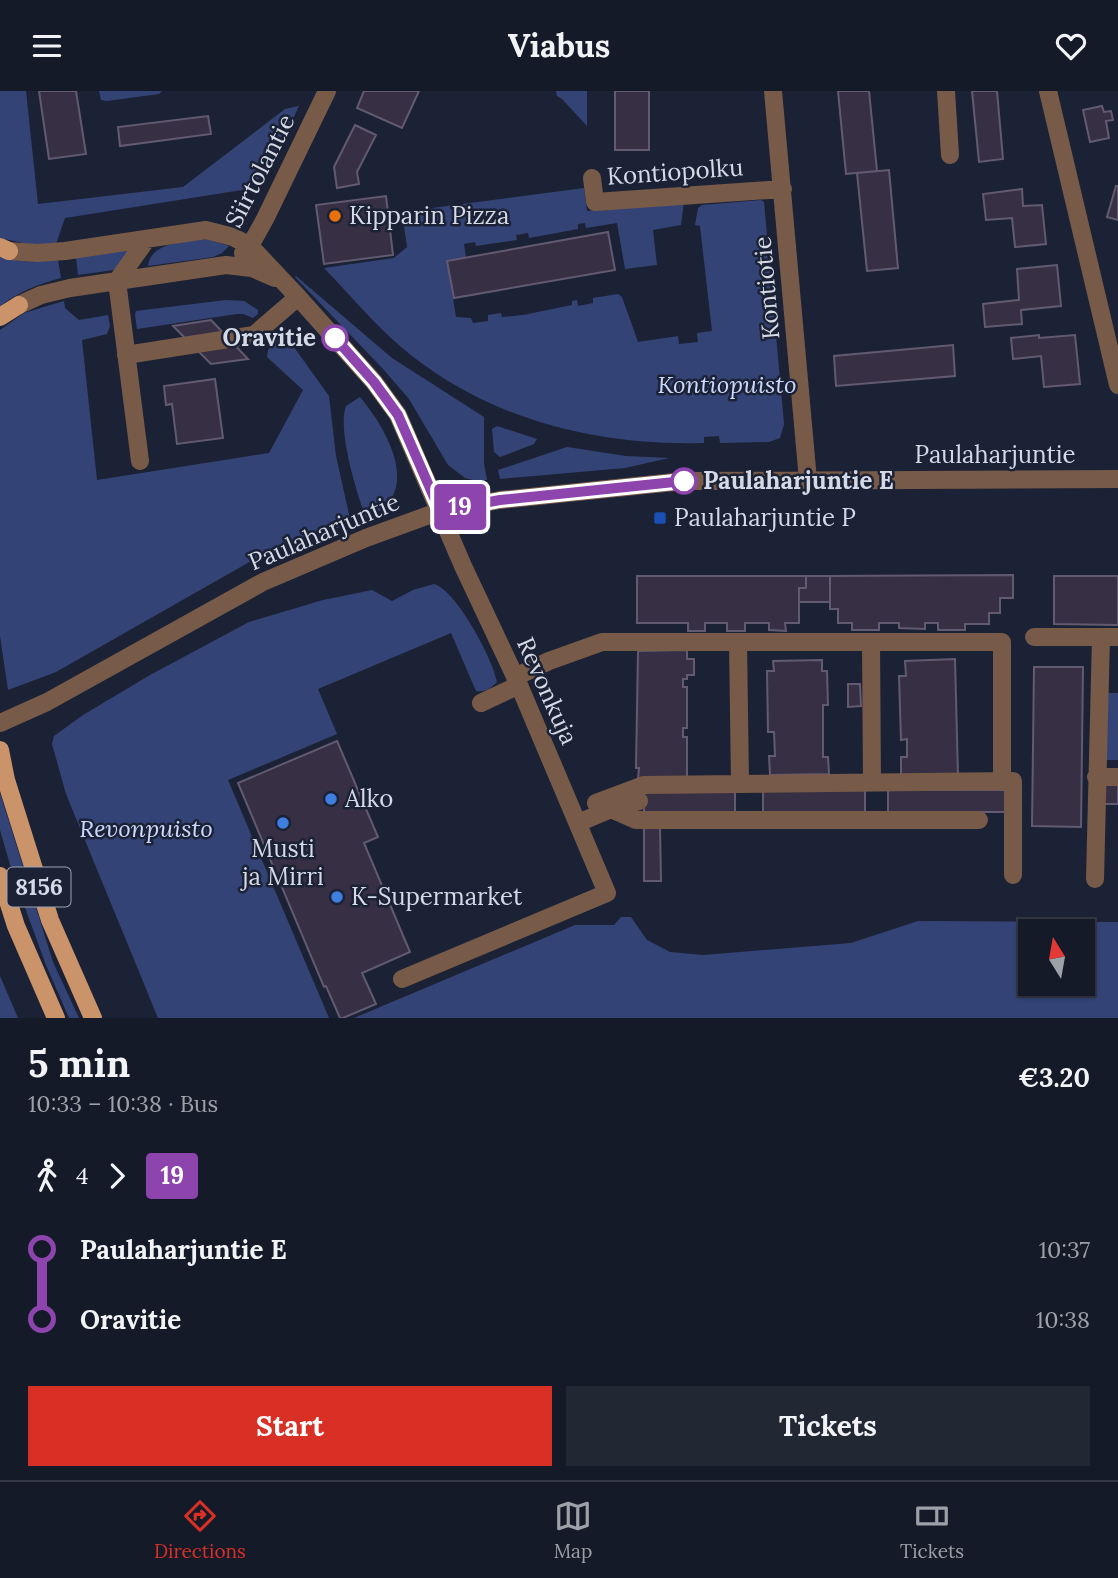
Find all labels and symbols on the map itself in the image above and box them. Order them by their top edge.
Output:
street label: Siirtolantie [218,109,301,233]
street label: Kontiopolku [606,151,744,192]
place label: Kipparin Pizza [349,200,509,231]
marker: Kipparin Pizza [327,208,343,224]
street label: Kontiotie [747,235,786,341]
place label: Oravitie [223,322,316,353]
marker: Oravitie [322,325,348,351]
park label: Kontiopuisto [658,369,796,400]
street label: Paulaharjuntie [915,439,1076,470]
place label: Paulaharjuntie E [703,465,894,496]
marker: Paulaharjuntie E [671,468,697,494]
line badge: 19 [428,484,491,530]
street label: Paulaharjuntie [244,486,404,577]
place label: Paulaharjuntie P [674,502,856,533]
marker: Paulaharjuntie P [652,510,668,526]
street label: Revonkuja [510,632,585,749]
place label: Alko [344,783,393,814]
marker: Alko [323,791,339,807]
park label: Revonpuisto [79,813,213,844]
marker: Musti ja Mirri [275,815,291,831]
place label: Musti ja Mirri [239,833,324,892]
road number: 8156 [7,867,70,907]
place label: K-Supermarket [351,881,523,912]
marker: K-Supermarket [329,889,345,905]
north arrow [1018,919,1096,996]

